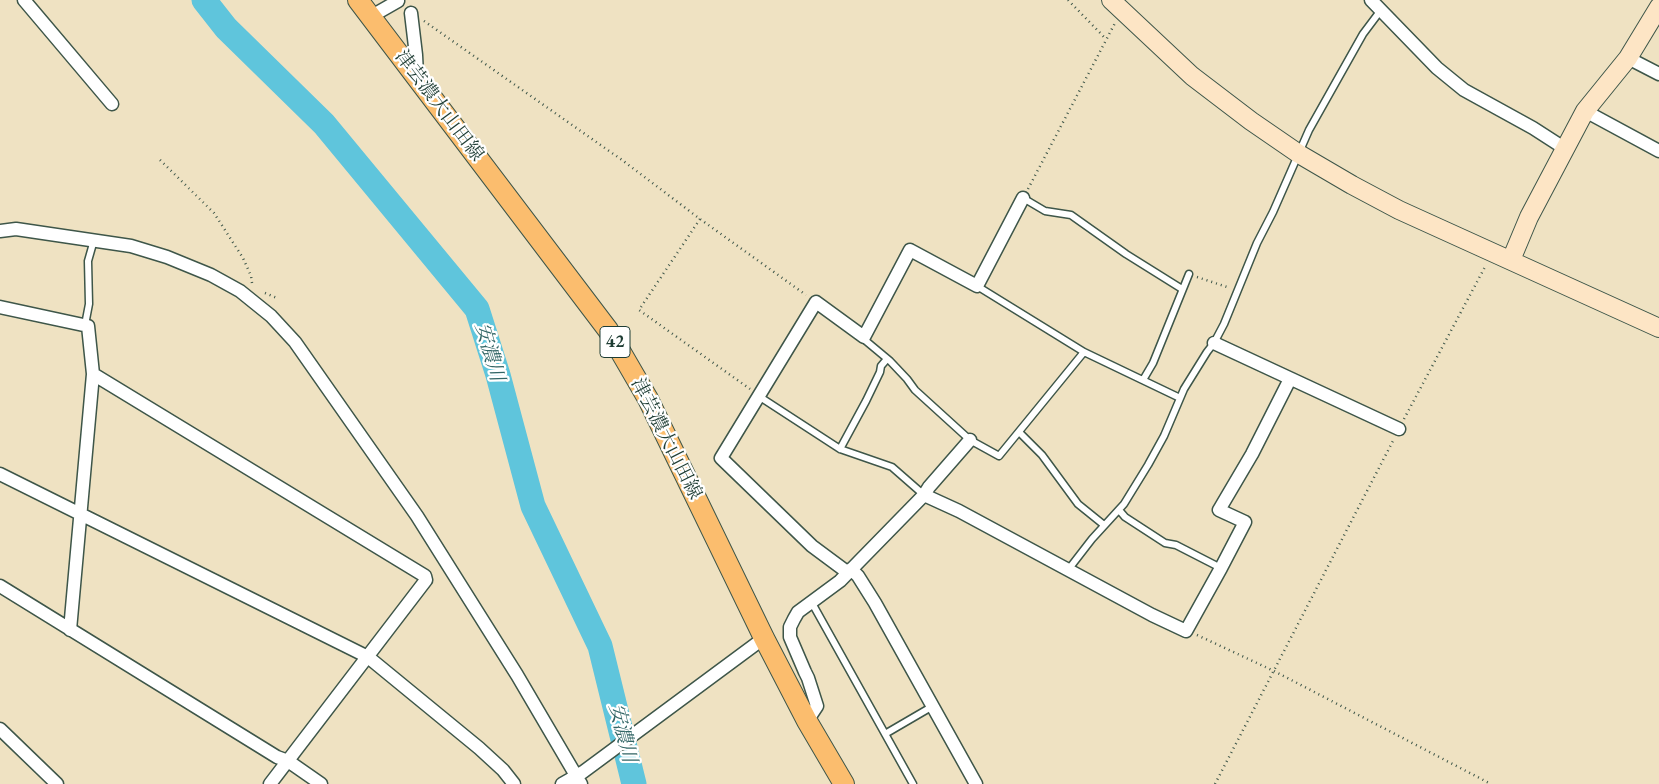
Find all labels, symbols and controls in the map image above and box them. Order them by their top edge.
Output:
street label: 津芸濃大山田線 [390,46,488,166]
water label: 安濃川 [469,320,509,384]
road number: 42 [600,327,630,358]
street label: 津芸濃大山田線 [626,375,706,503]
water label: 安濃川 [603,701,641,765]

